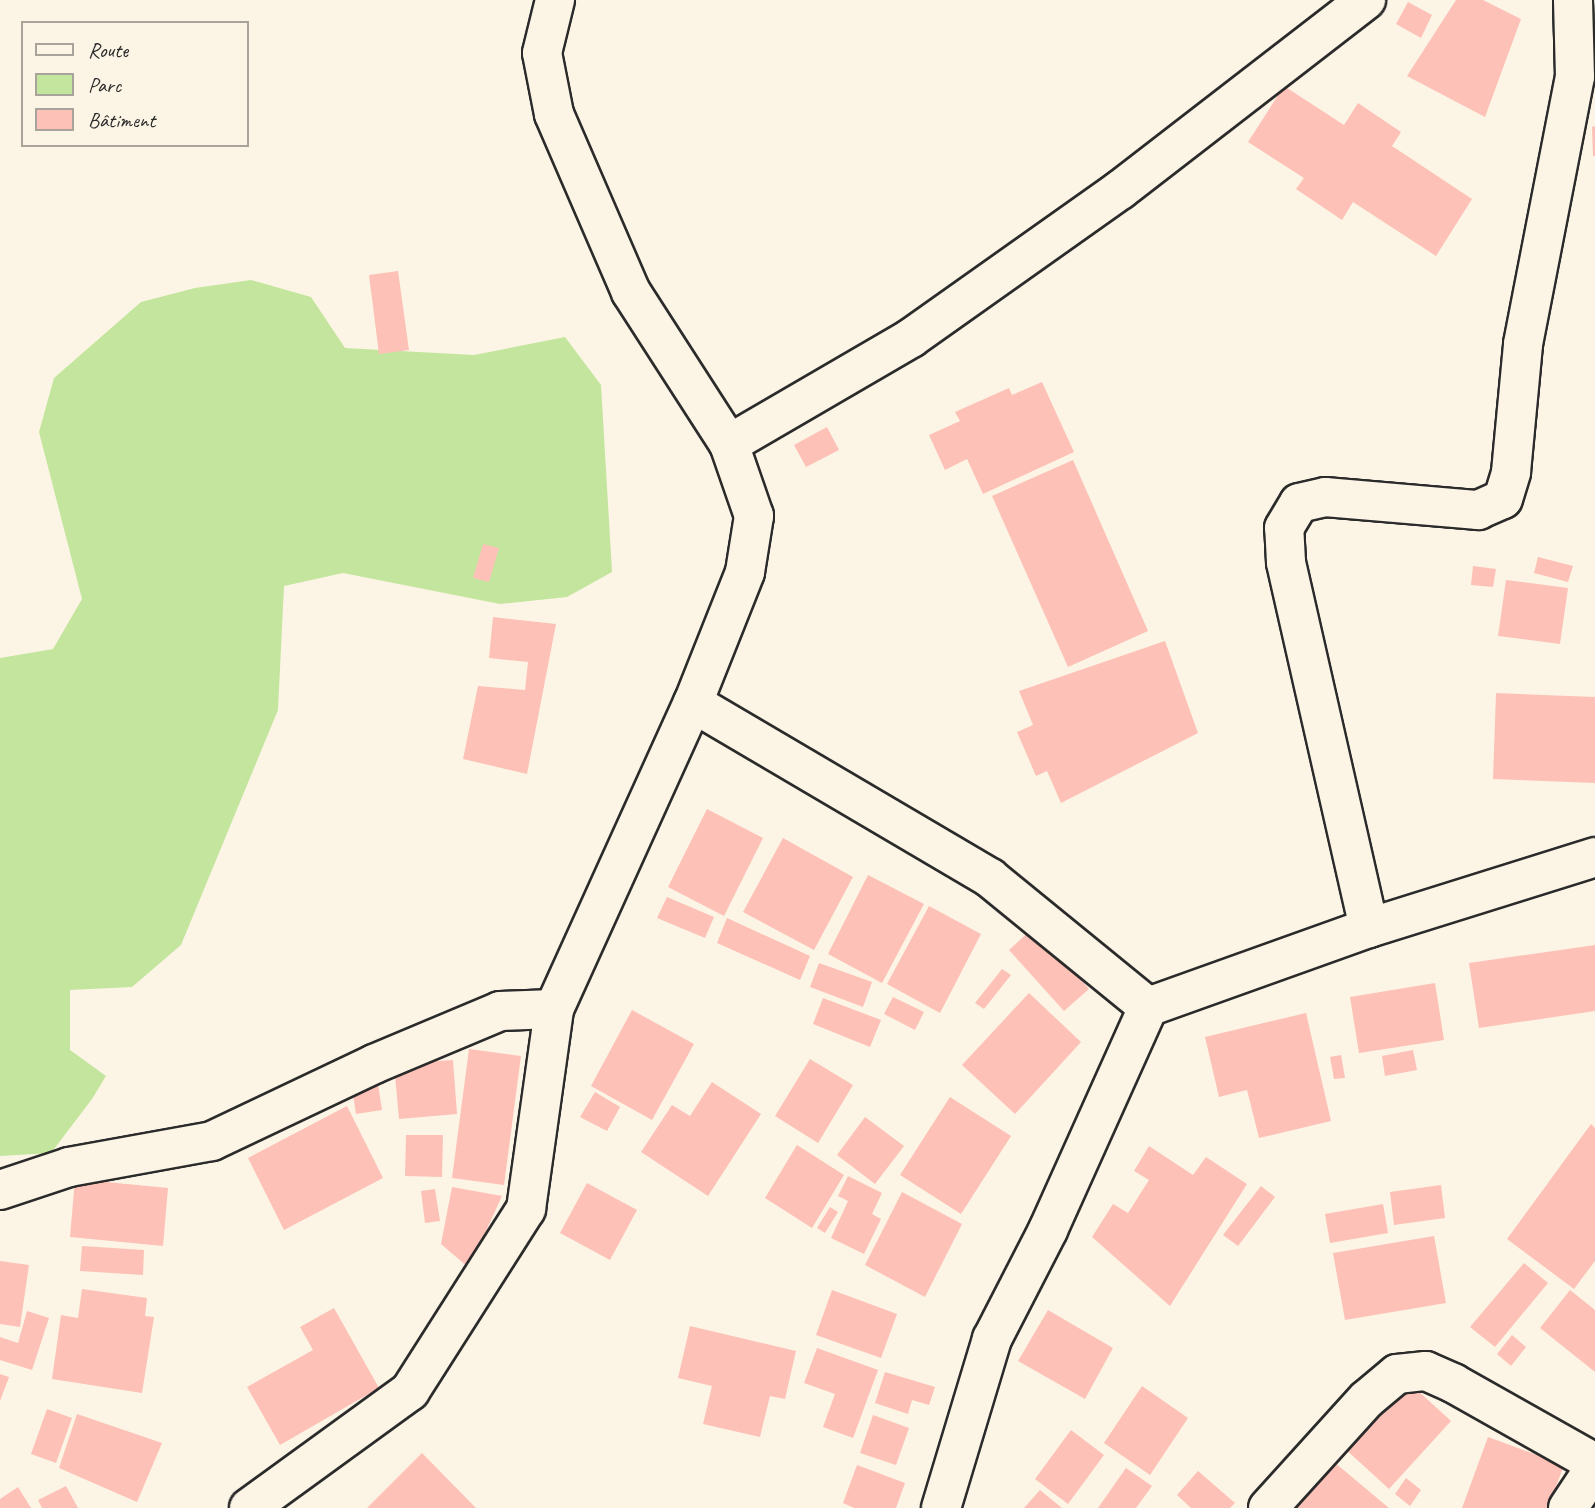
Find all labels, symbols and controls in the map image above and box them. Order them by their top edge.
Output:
legend [21,21,248,147]
text: Route [88,37,128,63]
text: Parc [88,72,121,98]
text: Bâtiment [88,107,155,133]

